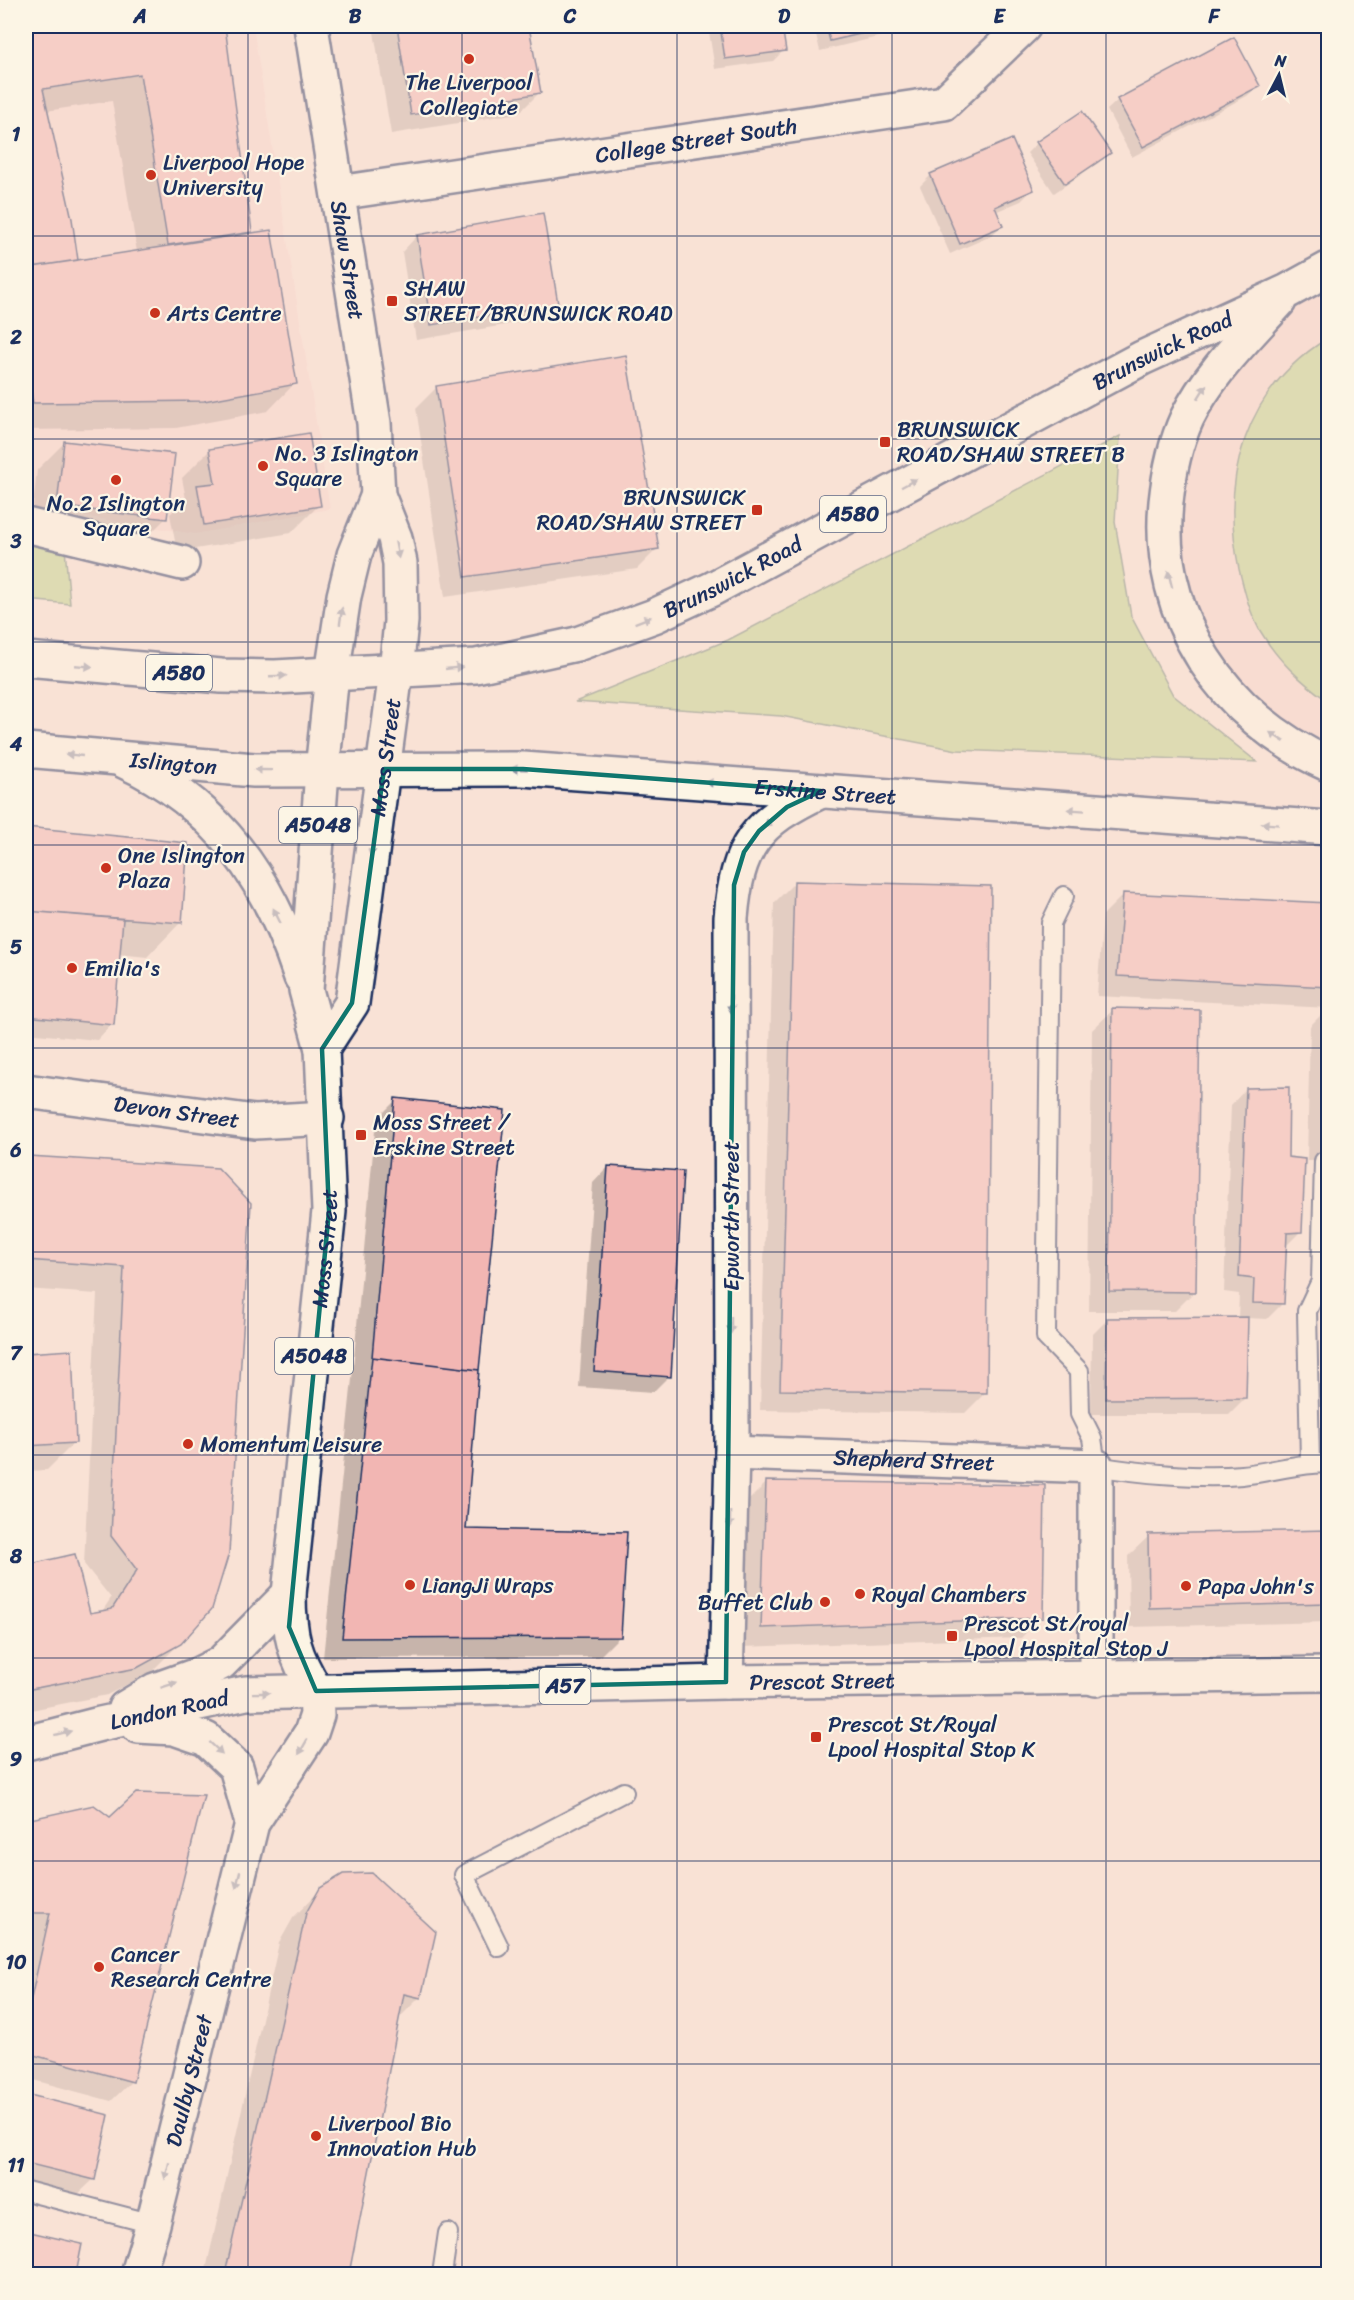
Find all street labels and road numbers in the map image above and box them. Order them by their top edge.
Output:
street label: College Street South [593,106,800,175]
street label: Shaw Street [319,198,376,323]
street label: Brunswick Road [1085,299,1240,401]
road number: A580 [820,496,886,532]
street label: Brunswick Road [656,524,811,629]
road number: A580 [146,655,212,691]
street label: Moss Street [358,695,412,819]
street label: Islington [127,740,218,787]
street label: Erskine Street [753,767,898,816]
road number: A5048 [279,807,357,843]
street label: Devon Street [111,1084,242,1140]
street label: Epworth Street [712,1141,751,1291]
street label: Moss Street [300,1188,349,1310]
road number: A5048 [275,1338,353,1374]
street label: Shepherd Street [832,1438,996,1482]
street label: Prescot Street [749,1661,896,1702]
road number: A57 [540,1668,590,1704]
street label: London Road [106,1678,234,1741]
street label: Daulby Street [154,2009,224,2151]

